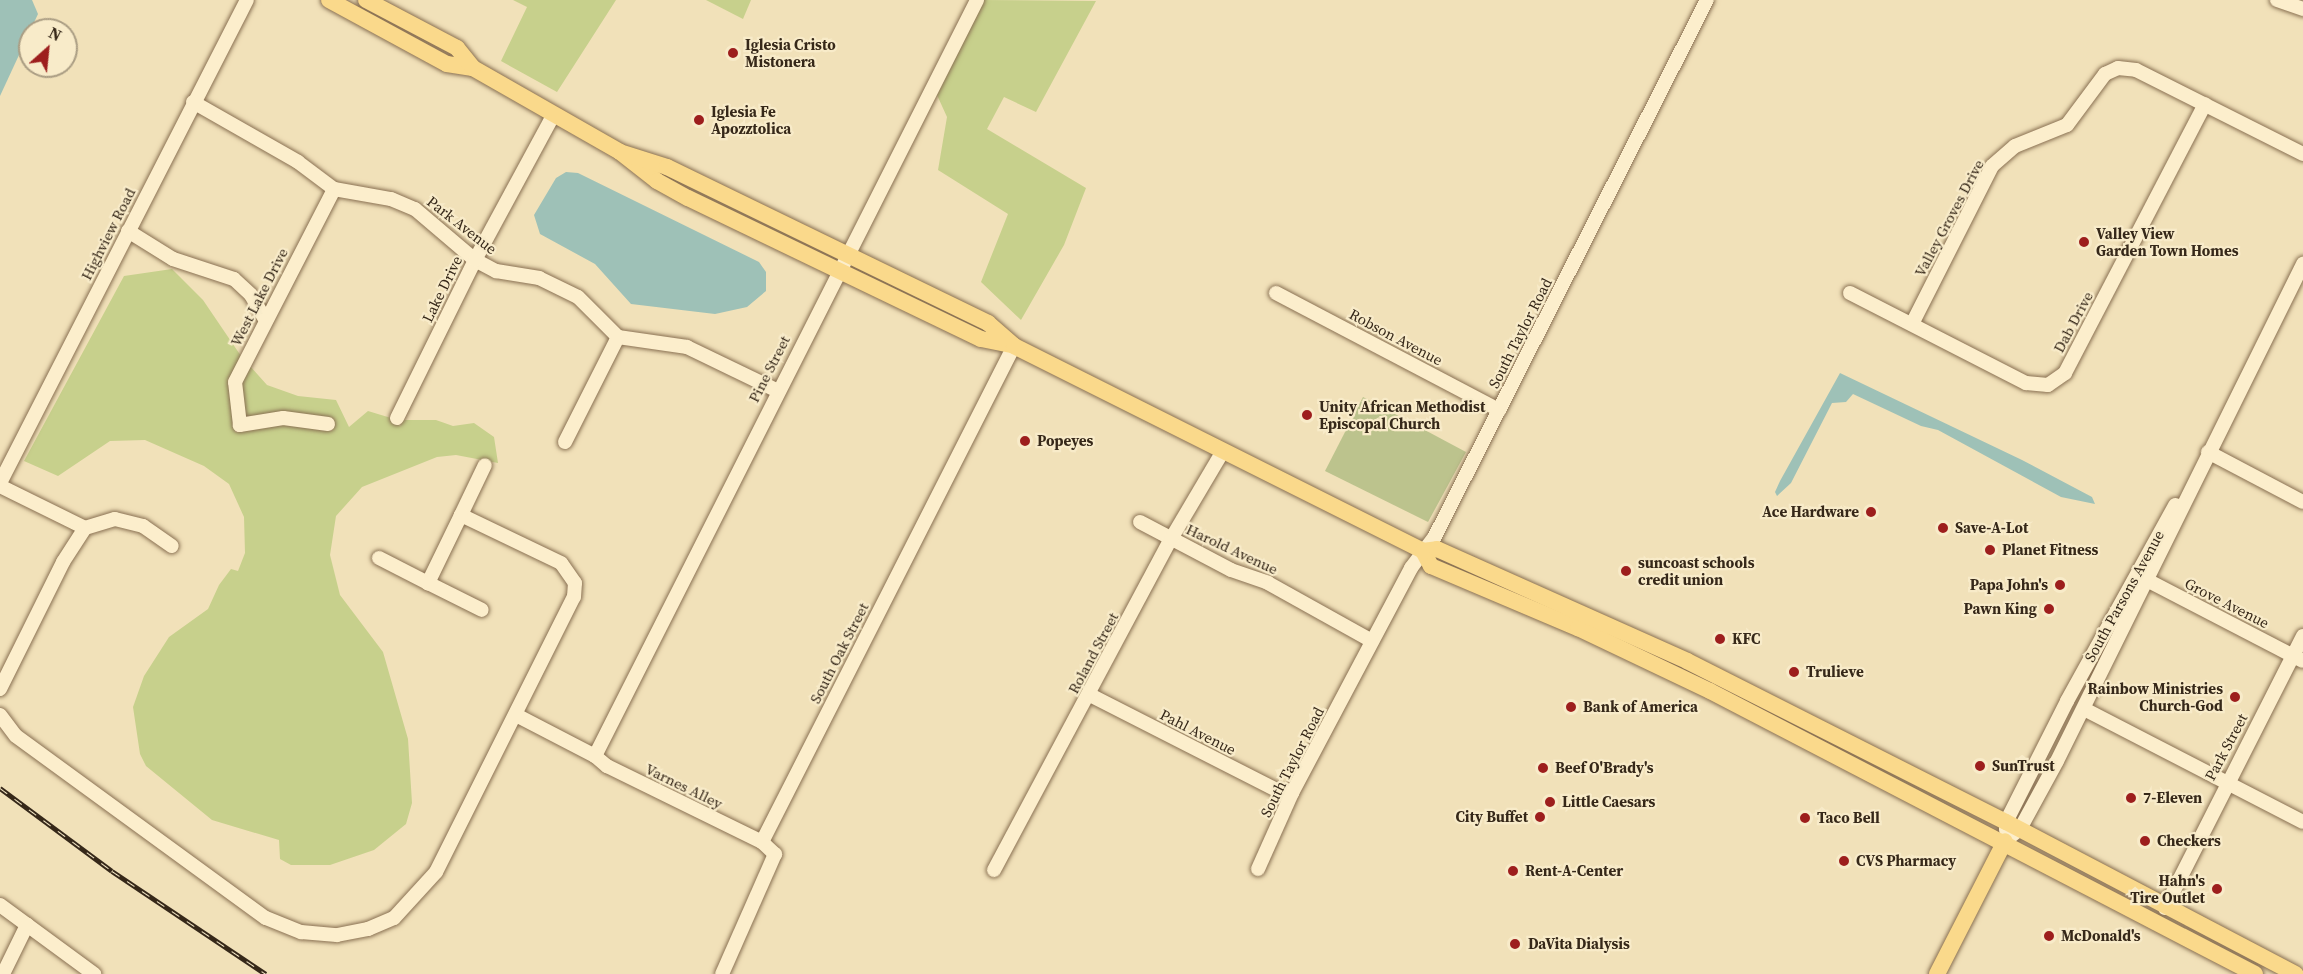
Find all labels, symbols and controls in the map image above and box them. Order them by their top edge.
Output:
north arrow [18,18,78,78]
text: N [45,21,65,46]
place label: Iglesia Cristo Mistonera [745,35,836,70]
marker: Iglesia Cristo Mistonera [726,46,740,60]
place label: Iglesia Fe Apozztolica [711,102,791,137]
marker: Iglesia Fe Apozztolica [692,113,706,127]
street label: Valley Groves Drive [1911,156,1987,280]
street label: Highview Road [77,185,139,283]
street label: Park Avenue [424,192,500,258]
place label: Valley View Garden Town Homes [2096,224,2239,259]
marker: Valley View Garden Town Homes [2077,235,2091,249]
street label: West Lake Drive [227,245,291,349]
street label: Lake Drive [418,253,466,325]
street label: South Taylor Road [1484,275,1556,391]
street label: Dab Drive [2049,288,2097,356]
street label: Robson Avenue [1346,305,1446,369]
street label: Pine Street [745,333,793,405]
place label: Unity African Methodist Episcopal Church [1319,397,1485,432]
marker: Unity African Methodist Episcopal Church [1300,408,1314,422]
place label: Popeyes [1037,432,1093,450]
marker: Popeyes [1018,434,1032,448]
place label: Ace Hardware [1762,503,1859,521]
marker: Ace Hardware [1864,505,1878,519]
place label: Save-A-Lot [1955,519,2028,537]
street label: Harold Avenue [1183,520,1281,578]
marker: Save-A-Lot [1936,521,1950,535]
street label: South Parsons Avenue [2080,527,2168,665]
place label: Planet Fitness [2002,541,2098,559]
marker: Planet Fitness [1983,543,1997,557]
place label: suncoast schools credit union [1638,553,1754,588]
marker: suncoast schools credit union [1619,564,1633,578]
street label: Grove Avenue [2182,574,2272,632]
place label: Papa John's [1970,576,2048,594]
marker: Papa John's [2053,578,2067,592]
street label: South Oak Street [806,600,872,706]
place label: Pawn King [1964,600,2037,618]
marker: Pawn King [2042,602,2056,616]
street label: Roland Street [1064,609,1122,697]
place label: KFC [1732,630,1760,648]
marker: KFC [1713,632,1727,646]
place label: Trulieve [1806,663,1864,681]
marker: Trulieve [1787,665,1801,679]
place label: Rainbow Ministries Church-God [2088,679,2223,714]
marker: Rainbow Ministries Church-God [2228,690,2242,704]
place label: Bank of America [1583,698,1698,716]
marker: Bank of America [1564,700,1578,714]
street label: South Taylor Road [1256,704,1328,820]
street label: Pahl Avenue [1157,705,1239,759]
street label: Park Street [2201,711,2251,783]
place label: SunTrust [1992,757,2055,775]
place label: Beef O'Brady's [1555,759,1654,777]
marker: SunTrust [1973,759,1987,773]
street label: Varnes Alley [642,760,726,812]
marker: Beef O'Brady's [1536,761,1550,775]
place label: 7-Eleven [2143,789,2202,807]
marker: 7-Eleven [2124,791,2138,805]
place label: Little Caesars [1562,793,1655,811]
marker: Little Caesars [1543,795,1557,809]
place label: City Buffet [1455,808,1528,826]
place label: Taco Bell [1817,809,1880,827]
marker: City Buffet [1533,810,1547,824]
marker: Taco Bell [1798,811,1812,825]
place label: Checkers [2157,832,2221,850]
marker: Checkers [2138,834,2152,848]
place label: CVS Pharmacy [1856,852,1956,870]
marker: CVS Pharmacy [1837,854,1851,868]
place label: Rent-A-Center [1525,862,1623,880]
marker: Rent-A-Center [1506,864,1520,878]
place label: Hahn's Tire Outlet [2130,871,2205,906]
marker: Hahn's Tire Outlet [2210,882,2224,896]
place label: McDonald's [2061,927,2141,945]
marker: McDonald's [2042,929,2056,943]
marker: DaVita Dialysis [1506,935,1524,953]
place label: DaVita Dialysis [1528,935,1630,953]

